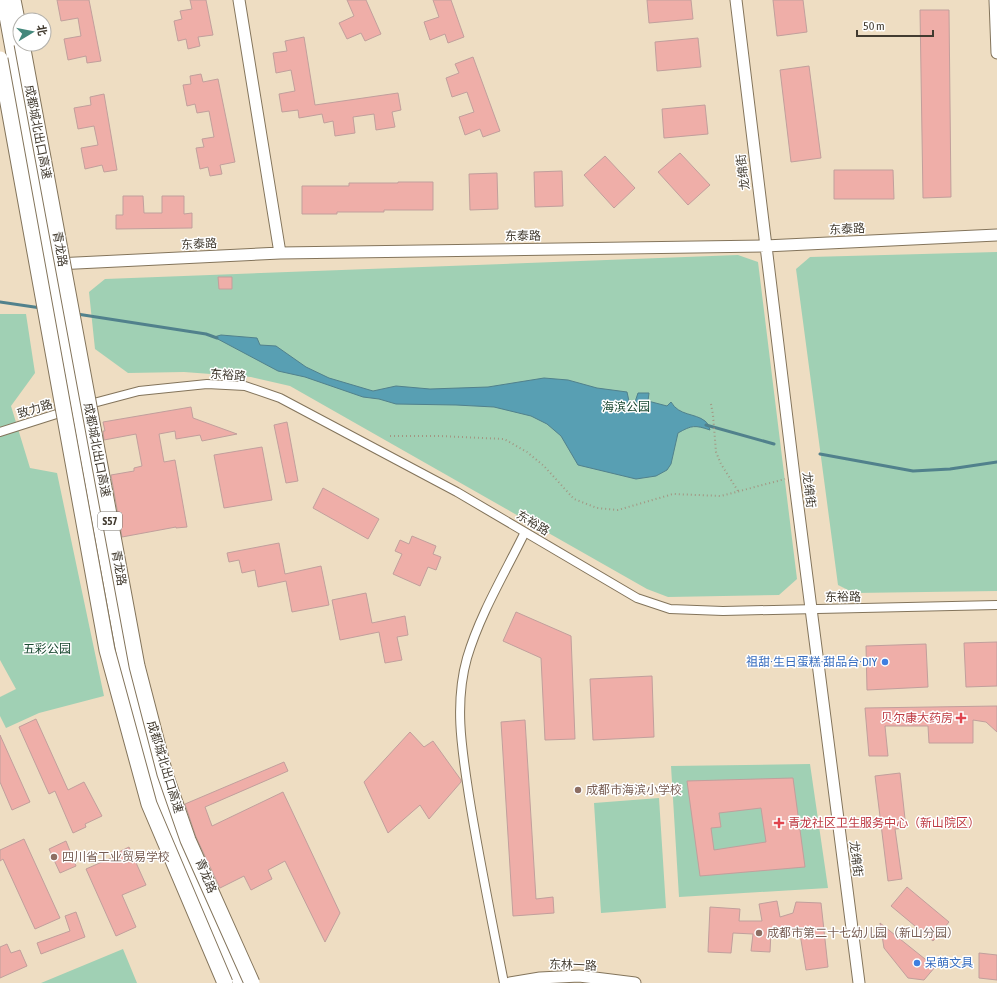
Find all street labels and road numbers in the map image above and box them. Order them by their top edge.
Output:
street label: 成都城北出口高速 [22,84,54,180]
street label: 龙绵街 [734,153,752,191]
street label: 东泰路 [829,221,865,237]
street label: 东泰路 [505,229,541,243]
street label: 青龙路 [50,230,70,268]
street label: 东泰路 [181,236,217,252]
street label: 东裕路 [210,367,246,383]
street label: 致力路 [16,397,54,421]
street label: 成都城北出口高速 [81,402,113,498]
street label: 龙绵街 [800,471,818,509]
street label: 东裕路 [514,508,552,538]
road number: S57 [98,512,122,530]
street label: 青龙路 [109,549,129,587]
street label: 东裕路 [825,590,861,604]
street label: 成都城北出口高速 [144,719,186,815]
street label: 龙绵街 [847,840,865,878]
street label: 青龙路 [193,857,219,895]
street label: 东林一路 [549,957,597,973]

